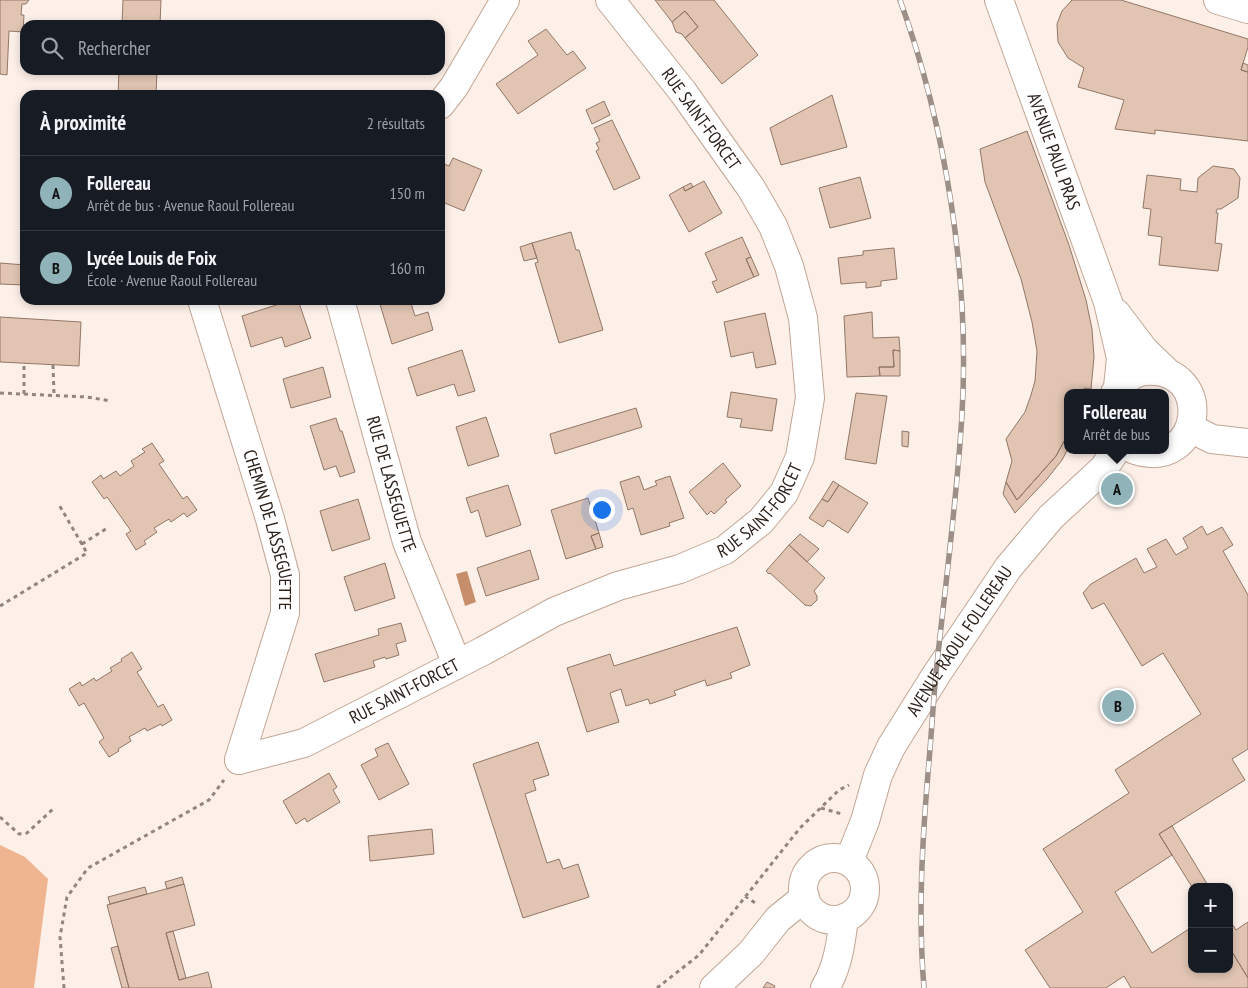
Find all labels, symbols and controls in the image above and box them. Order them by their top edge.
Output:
search box [20,20,445,75]
icon: search [38,34,66,62]
text: Rechercher [78,36,150,60]
street label: RUE SAINT-FORCET [657,63,746,174]
street label: AVENUE PAUL PRAS [1022,90,1086,213]
text: À proximité [40,109,126,136]
text: 2 résultats [367,113,425,133]
text: Follereau [87,171,151,195]
text: A [52,183,60,203]
text: 150 m [390,183,425,203]
text: Arrêt de bus · Avenue Raoul Follereau [87,195,295,215]
text: Lycée Louis de Foix [87,246,217,270]
text: B [52,258,60,278]
text: 160 m [390,258,425,278]
text: École · Avenue Raoul Follereau [87,270,257,290]
popup [1064,389,1169,454]
text: Follereau [1083,400,1147,424]
street label: RUE DE LASSEGUETTE [362,413,422,555]
text: Arrêt de bus [1083,424,1150,444]
street label: CHEMIN DE LASSEGUETTE [238,447,297,610]
street label: RUE SAINT-FORCET [714,460,807,563]
pin: A [1101,470,1133,508]
your location [589,497,615,523]
street label: AVENUE RAOUL FOLLEREAU [901,561,1017,720]
street label: RUE SAINT-FORCET [345,653,463,729]
pin: B [1102,687,1134,725]
map controls [1188,883,1233,973]
button: + [1188,883,1233,928]
button: − [1188,928,1233,973]

